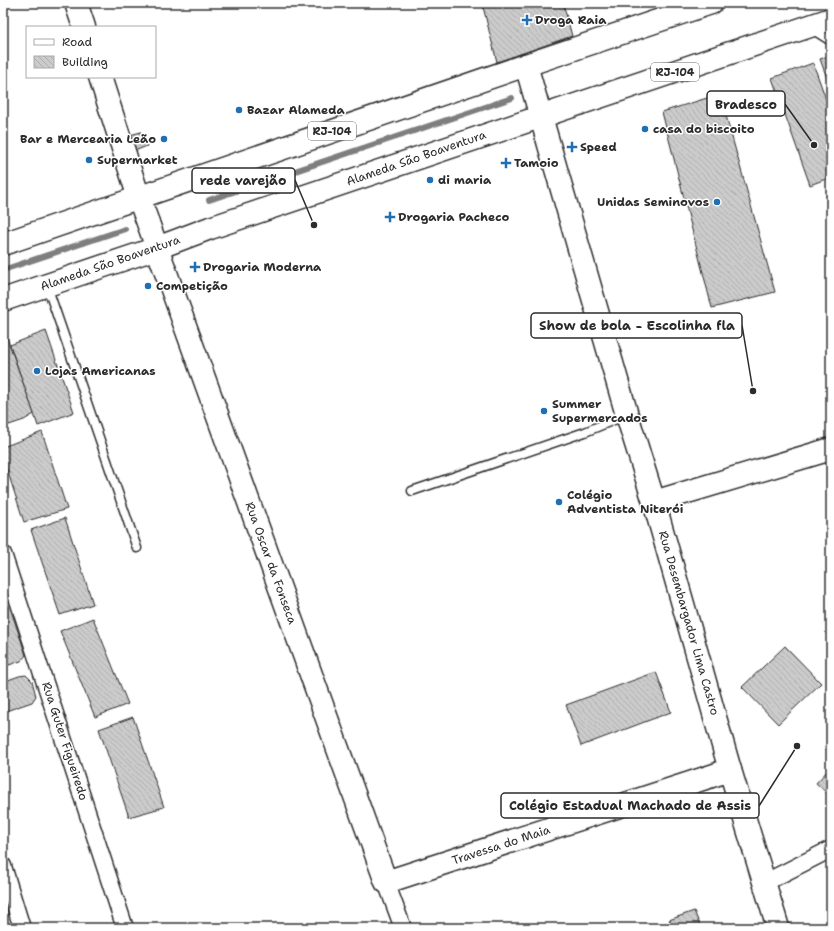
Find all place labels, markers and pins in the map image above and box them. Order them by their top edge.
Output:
place label: Droga Raia [535,12,607,28]
marker: Droga Raia [522,15,532,25]
callout: Bradesco [707,91,785,116]
place label: Bazar Alameda [247,102,345,118]
marker: Bazar Alameda [234,105,244,115]
place label: casa do biscoito [653,121,755,137]
marker: casa do biscoito [640,124,650,134]
place label: Bar e Mercearia Leão [20,131,156,147]
marker: Bar e Mercearia Leão [159,134,169,144]
place label: Speed [580,139,617,155]
marker: Speed [567,142,577,152]
place label: Supermarket [97,152,178,168]
marker: Supermarket [84,155,94,165]
place label: Tamoio [514,155,559,171]
marker: Tamoio [501,158,511,168]
callout: rede varejão [192,168,295,193]
place label: di maria [438,172,492,188]
marker: di maria [425,175,435,185]
place label: Unidas Seminovos [597,194,709,210]
marker: Unidas Seminovos [712,197,722,207]
place label: Drogaria Pacheco [398,209,509,225]
marker: Drogaria Pacheco [385,212,395,222]
place label: Drogaria Moderna [203,259,322,275]
marker: Drogaria Moderna [190,262,200,272]
place label: Competição [156,278,228,294]
marker: Competição [143,281,153,291]
callout: Show de bola - Escolinha fla [531,313,742,338]
place label: Lojas Americanas [45,363,156,379]
marker: Lojas Americanas [32,366,42,376]
place label: Summer Supermercados [552,396,648,426]
marker: Summer Supermercados [539,406,549,416]
place label: Colégio Adventista Niterói [567,487,684,517]
marker: Colégio Adventista Niterói [554,497,564,507]
callout: Colégio Estadual Machado de Assis [501,793,759,818]

